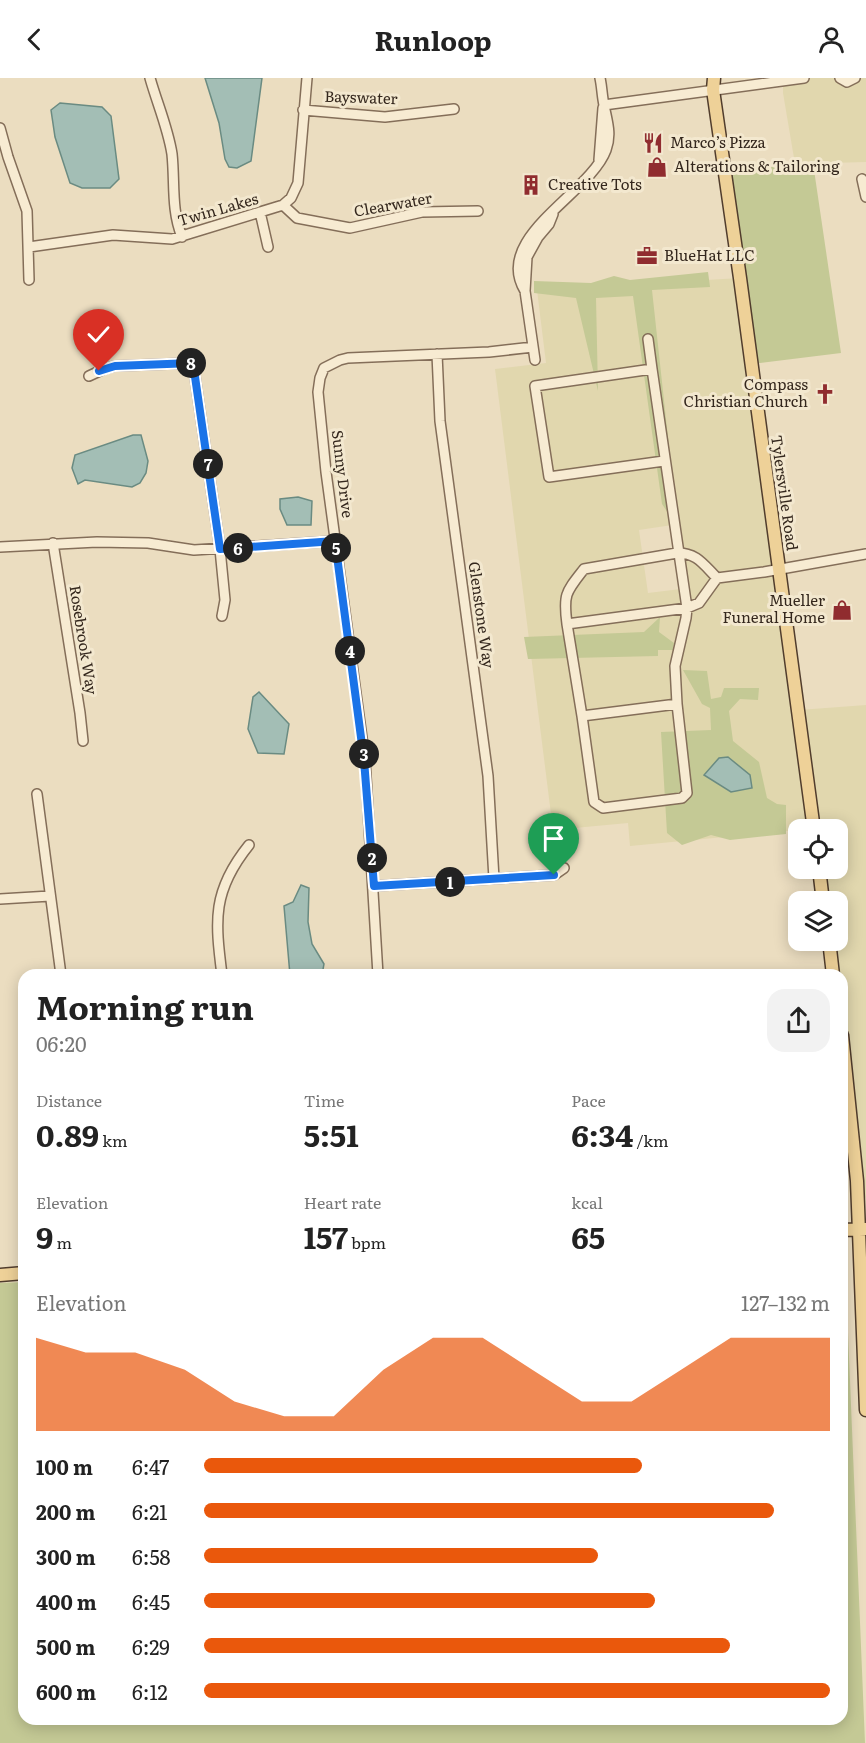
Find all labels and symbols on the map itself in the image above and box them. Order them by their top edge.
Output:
street label: Bayswater [324,84,398,109]
place label: Marco’s Pizza [670,130,766,153]
restaurant icon: Marco’s Pizza [641,131,665,155]
place label: Alterations & Tailoring [674,154,840,177]
shop icon: Alterations & Tailoring [645,155,669,179]
place label: Creative Tots [548,172,642,195]
building icon: Creative Tots [519,173,543,197]
street label: Clearwater [352,185,434,222]
street label: Twin Lakes [175,186,261,231]
place label: BlueHat LLC [664,243,755,266]
office icon: BlueHat LLC [635,244,659,268]
pin [73,309,124,371]
pin: 8 [176,348,206,378]
place label: Compass Christian Church [684,372,808,412]
church icon: Compass Christian Church [813,382,837,406]
street label: Sunny Drive [327,429,360,519]
street label: Tylersville Road [766,434,805,552]
pin: 7 [193,449,223,479]
pin: 6 [223,533,253,563]
pin: 5 [321,533,351,563]
street label: Glenstone Way [464,560,501,670]
street label: Rosebrook Way [64,583,105,697]
place label: Mueller Funeral Home [723,588,825,628]
shop icon: Mueller Funeral Home [830,598,854,622]
pin: 4 [335,636,365,666]
pin: 3 [349,739,379,769]
pin [528,813,579,875]
pin: 2 [357,843,387,873]
pin: 1 [435,867,465,897]

